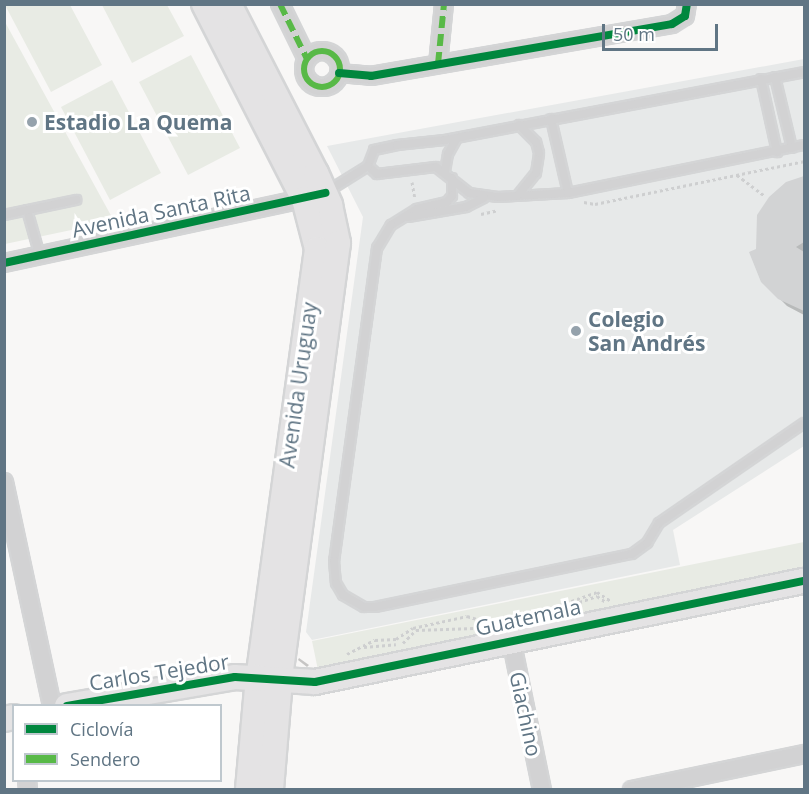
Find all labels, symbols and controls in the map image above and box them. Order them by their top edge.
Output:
scale bar [605,12,720,50]
text: 50 m [613,22,655,46]
place label: Estadio La Quema [44,109,232,135]
marker: Estadio La Quema [25,115,39,129]
street label: Avenida Santa Rita [69,180,253,242]
street label: Avenida Uruguay [274,301,322,469]
place label: Colegio San Andrés [588,306,705,356]
marker: Colegio San Andrés [569,324,583,338]
street label: Guatemala [473,594,583,640]
street label: Carlos Tejedor [87,648,231,696]
street label: Giachino [505,669,547,759]
legend [12,704,222,782]
text: Ciclovía [70,717,133,741]
text: Sendero [70,747,140,771]

